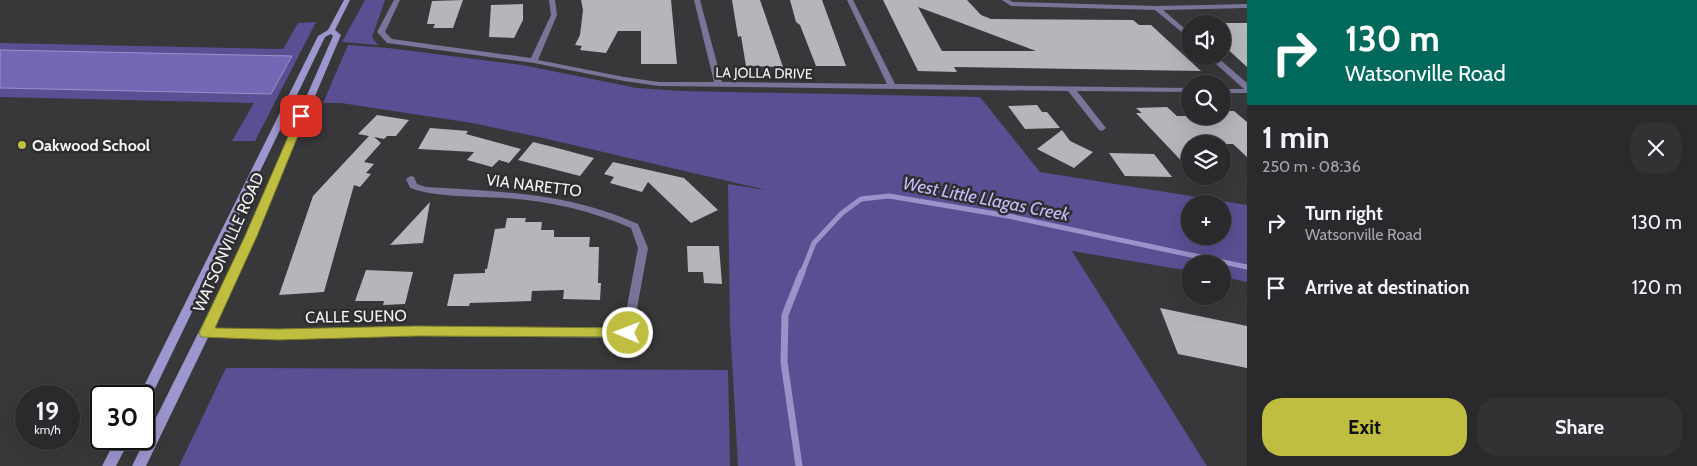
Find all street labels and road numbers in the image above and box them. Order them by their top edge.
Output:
street label: LA JOLLA DRIVE [715,63,813,83]
street label: WATSONVILLE ROAD [189,170,268,315]
street label: VIA NARETTO [485,170,583,201]
street label: CALLE SUENO [305,306,407,327]

